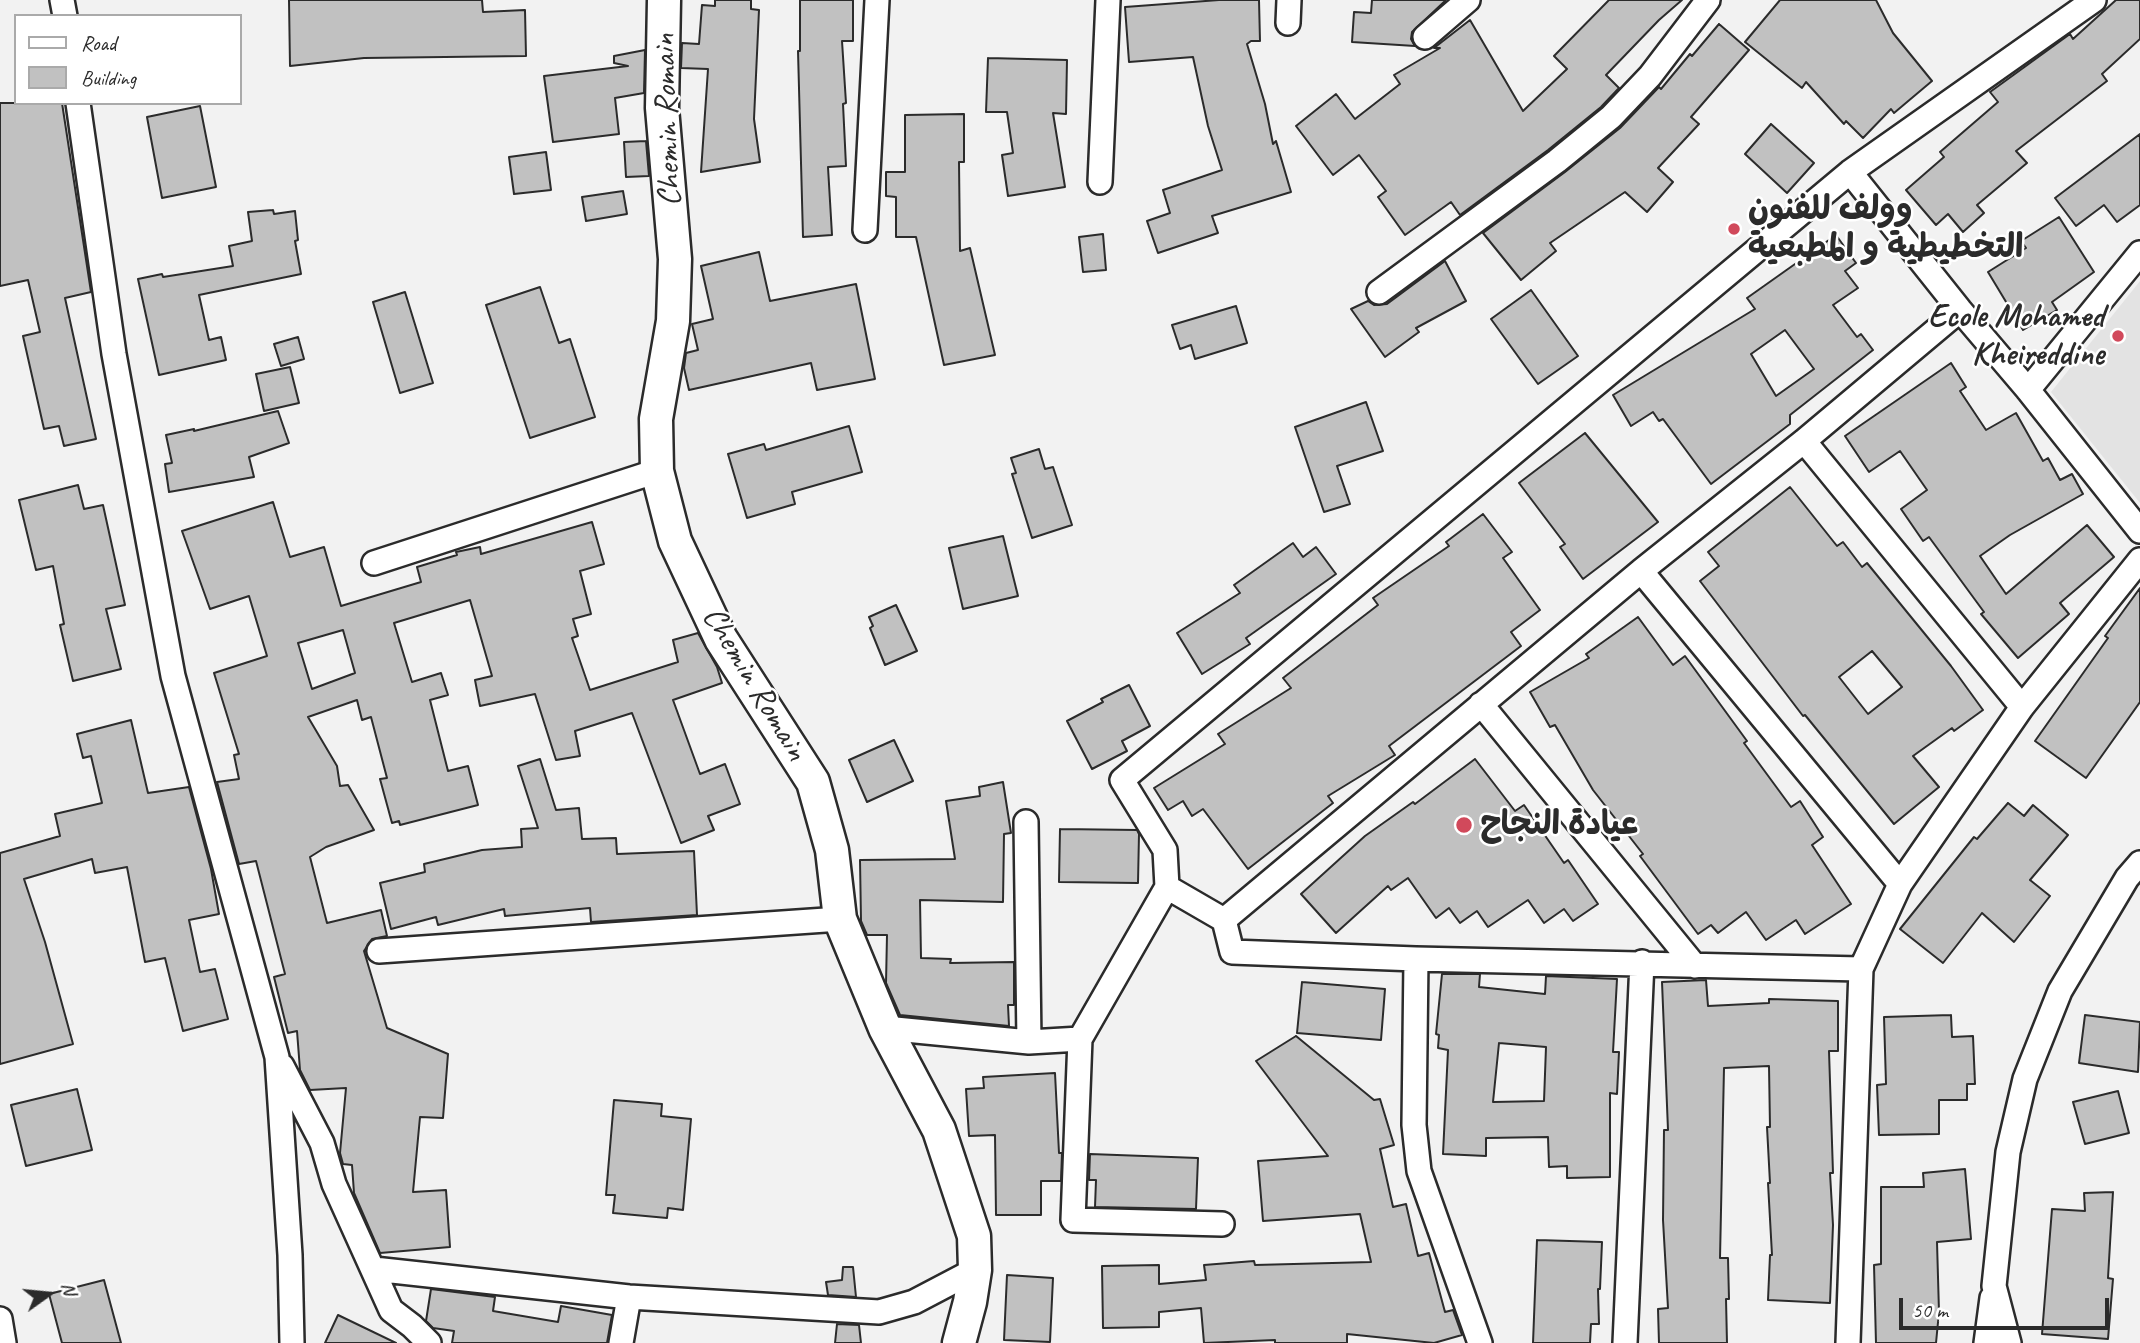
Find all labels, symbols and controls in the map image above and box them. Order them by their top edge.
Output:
legend [14,14,242,105]
text: Road [81,30,116,56]
street label: Chemin Romain [645,33,691,207]
text: Building [81,65,136,91]
place label: وولف للفنون التخطيطية و المطبعية [1748,190,2023,268]
marker: وولف للفنون التخطيطية و المطبعية [1726,221,1742,237]
place label: Ecole Mohamed Kheireddine [1928,297,2104,375]
marker: Ecole Mohamed Kheireddine [2110,328,2126,344]
street label: Chemin Romain [693,600,815,768]
place label: عيادة النجاح [1480,805,1638,845]
marker: عيادة النجاح [1454,815,1474,835]
north arrow [14,1259,84,1329]
text: N [56,1280,82,1297]
scale bar [1902,1284,2112,1328]
text: 50 m [1912,1297,1948,1323]

